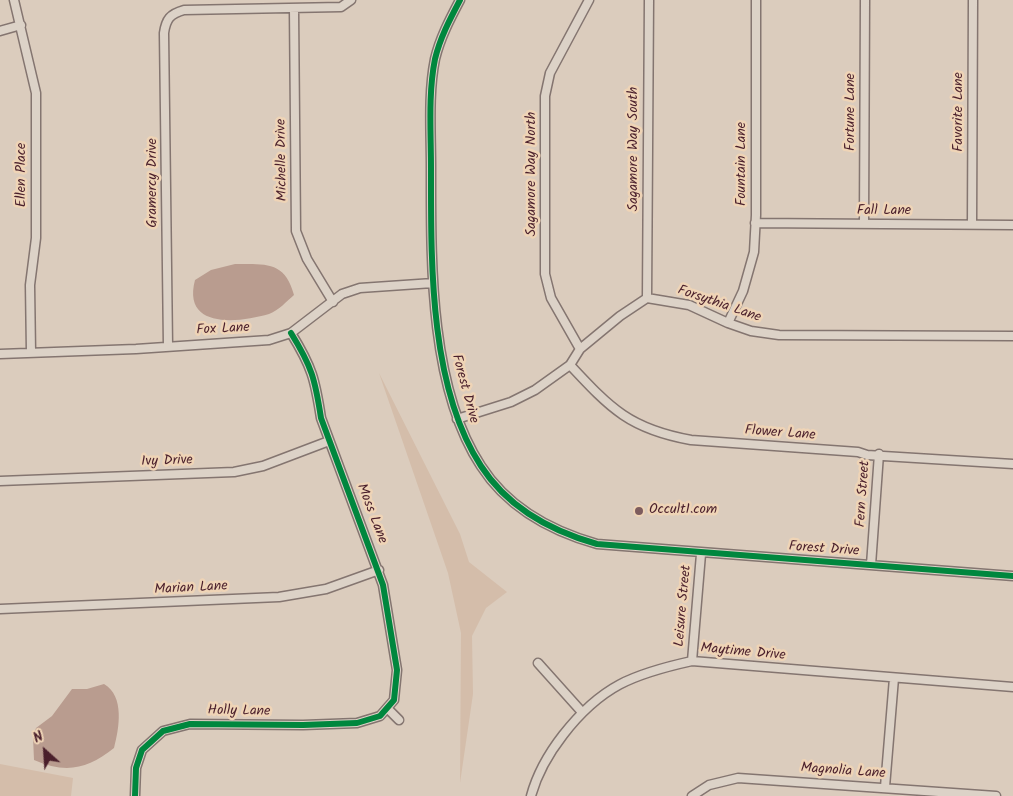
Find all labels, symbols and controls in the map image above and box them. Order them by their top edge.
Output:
street label: Favorite Lane [952,72,968,152]
street label: Fortune Lane [844,73,860,151]
street label: Sagamore Way South [627,87,643,211]
street label: Sagamore Way North [525,112,541,236]
street label: Michelle Drive [274,119,292,201]
street label: Fountain Lane [735,122,751,206]
street label: Gramercy Drive [146,138,162,228]
street label: Ellen Place [15,143,31,207]
street label: Fall Lane [857,204,911,220]
street label: Forsythia Lane [675,283,763,327]
street label: Fox Lane [196,320,250,340]
street label: Forest Drive [447,353,481,425]
street label: Flower Lane [744,423,816,445]
street label: Ivy Drive [141,453,193,471]
street label: Fern Street [853,460,875,528]
street label: Moss Lane [352,482,390,546]
place label: Occult1.com [649,503,717,519]
marker: Occult1.com [633,505,645,517]
street label: Forest Drive [788,539,860,561]
street label: Leisure Street [672,564,696,648]
street label: Marian Lane [154,579,228,599]
street label: Maytime Drive [700,641,786,665]
street label: Holly Lane [207,703,271,721]
north arrow [20,726,70,776]
text: N [30,726,47,749]
street label: Magnolia Lane [800,761,886,783]

